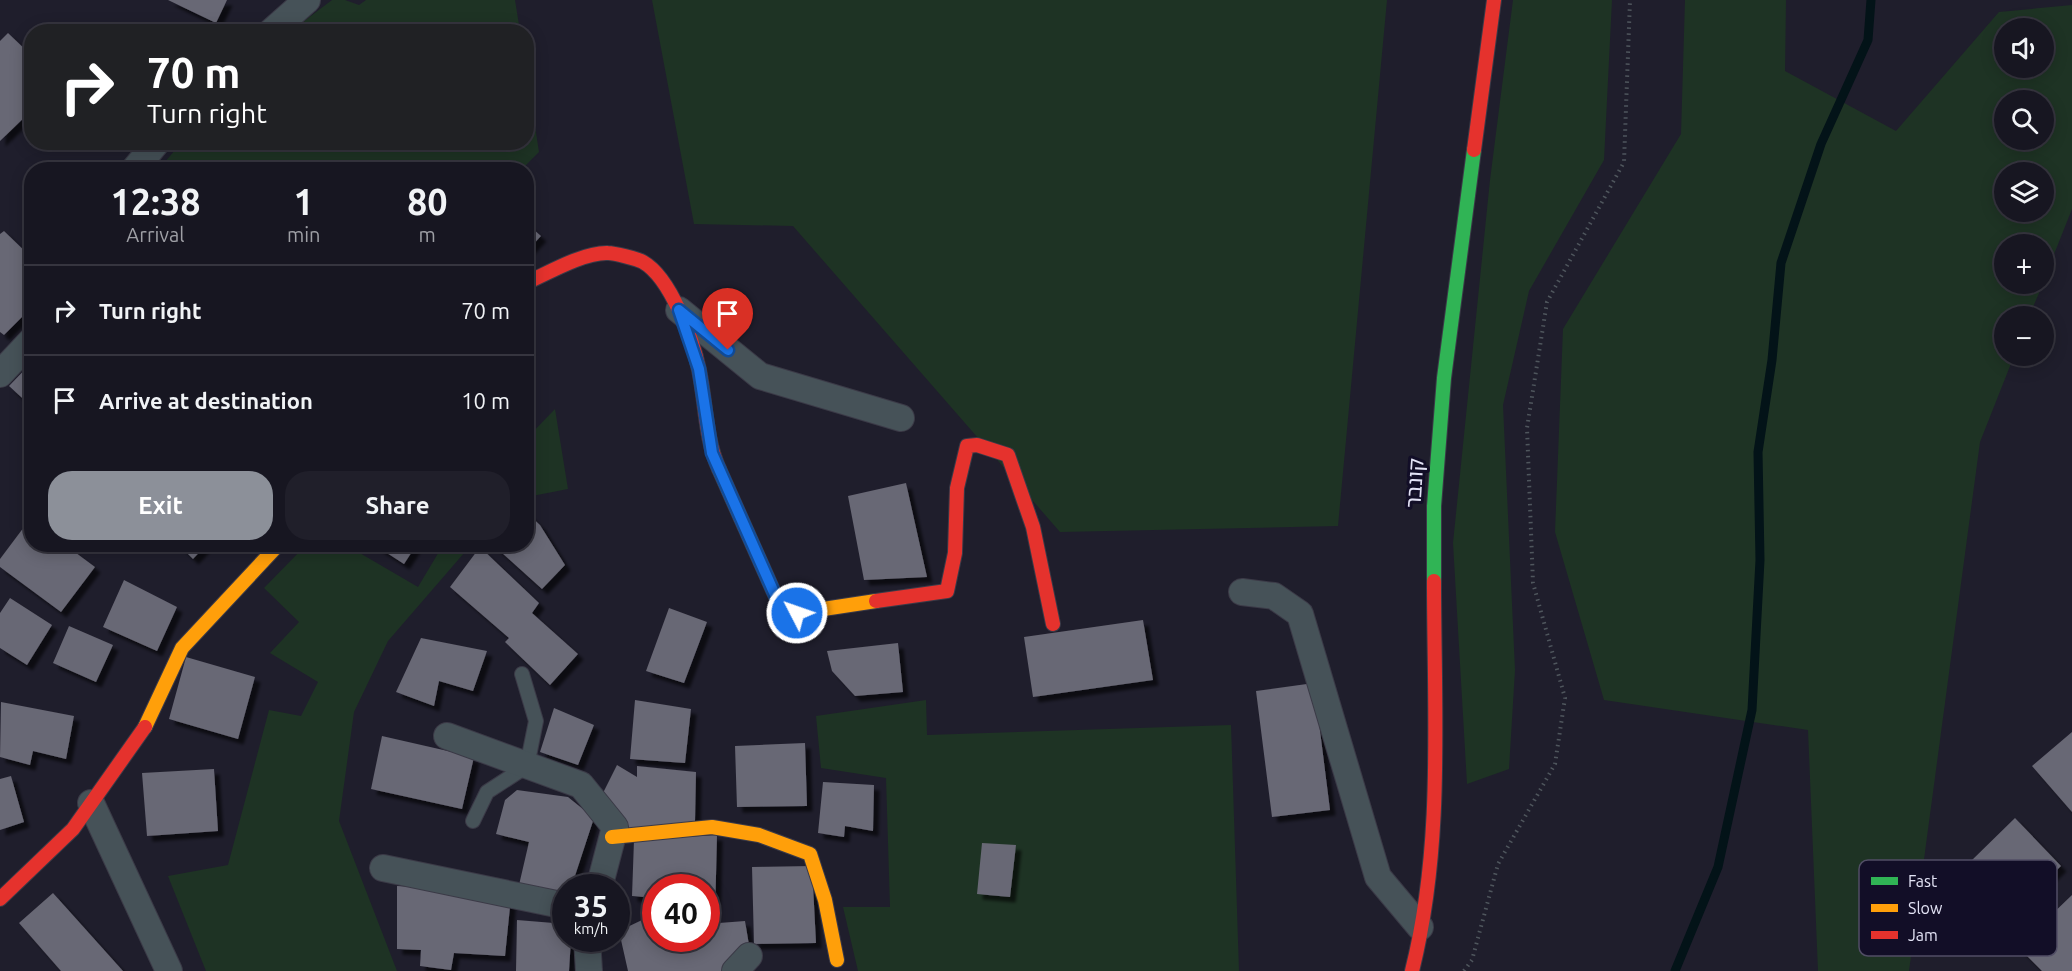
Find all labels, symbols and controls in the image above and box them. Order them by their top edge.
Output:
map controls [1994,18,2054,366]
button: sound [1994,18,2054,78]
icon: right [48,48,126,126]
text: 70 m [147,49,241,96]
button: search [1994,90,2054,150]
text: Turn right [147,98,267,128]
button: layers [1994,162,2054,222]
text: 12:38 [110,181,201,222]
text: 1 [294,181,314,222]
text: 80 [407,181,448,222]
text: Arrival [126,223,185,246]
text: min [287,223,321,246]
text: m [419,223,436,246]
button: + [1994,234,2054,294]
pin [702,288,753,350]
icon: right [48,294,81,327]
icon: arrive [711,297,744,330]
text: Turn right [99,298,201,323]
text: 70 m [461,298,510,323]
button: − [1994,306,2054,366]
icon: arrive [48,384,81,417]
text: Arrive at destination [99,388,313,413]
text: 10 m [461,388,510,413]
street label: קונבר [1400,457,1428,509]
button: Exit [48,471,273,540]
button: Share [285,471,510,540]
position arrow [765,581,829,645]
legend [1859,860,2057,956]
text: Fast [1908,872,1938,890]
speed limit sign: 40 [642,874,720,952]
text: 35 [574,889,608,923]
text: Slow [1908,899,1943,917]
text: km/h [574,920,608,937]
text: Jam [1908,926,1938,944]

